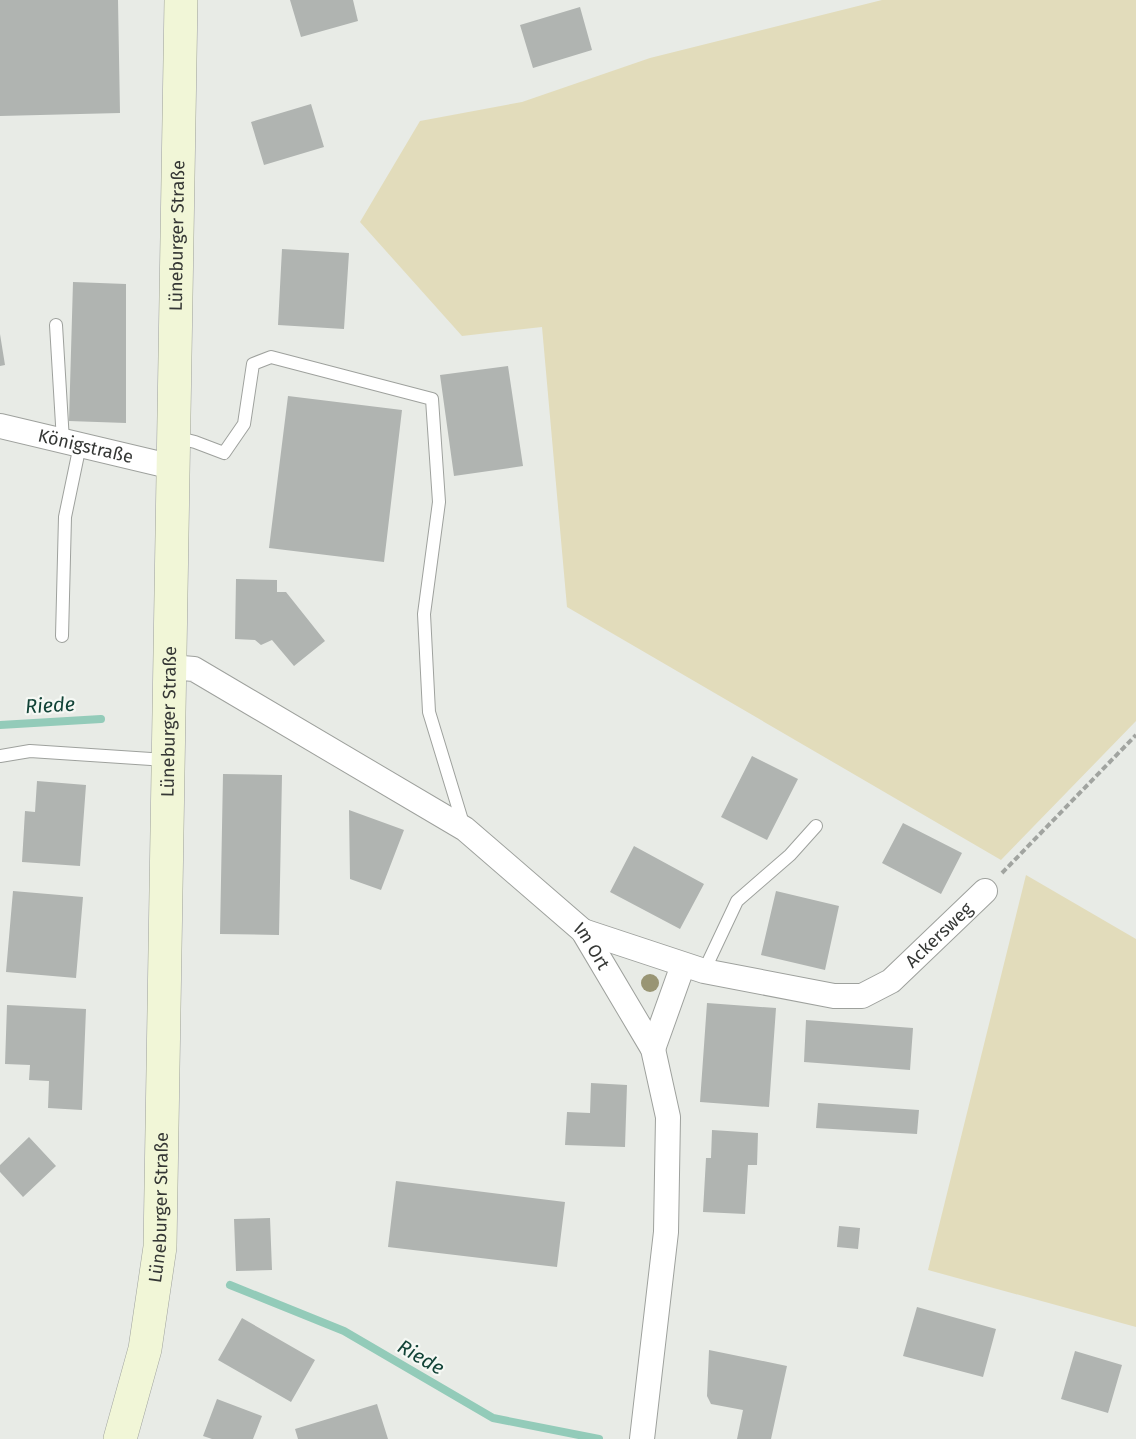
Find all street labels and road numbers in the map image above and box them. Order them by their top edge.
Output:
street label: Lüneburger Straße [165,160,189,311]
street label: Königstraße [36,424,135,468]
street label: Lüneburger Straße [157,646,181,797]
street label: Ackersweg [901,897,978,972]
street label: Im Ort [569,917,615,974]
street label: Lüneburger Straße [144,1132,173,1284]

